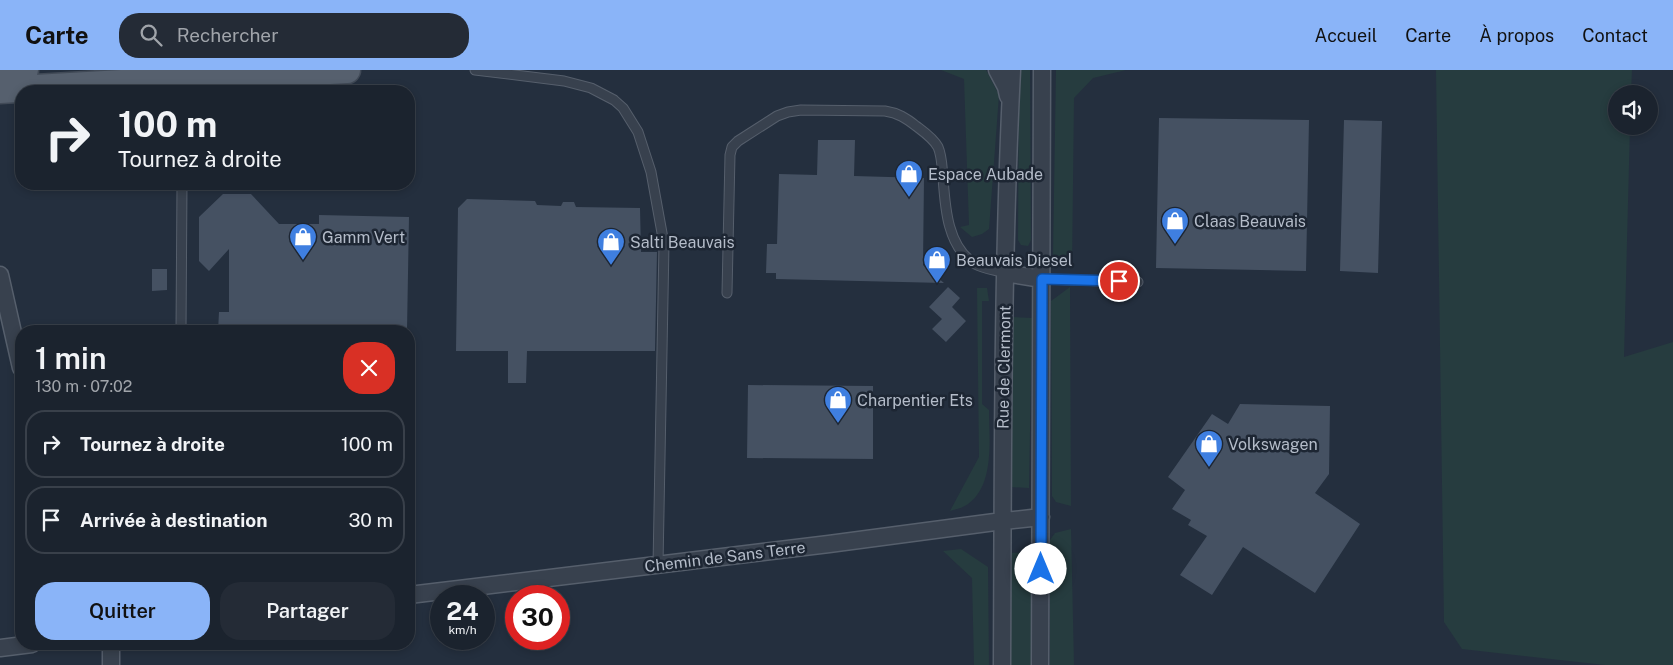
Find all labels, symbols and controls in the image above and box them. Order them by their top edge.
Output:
search box [119,13,469,58]
text: Carte [25,21,89,49]
icon: search [137,21,165,49]
text: Rechercher [177,24,279,46]
text: Accueil [1315,25,1377,46]
text: Carte [1405,25,1451,46]
text: À propos [1479,25,1554,46]
text: Contact [1582,25,1648,46]
map controls [1608,85,1658,135]
button: sound [1608,85,1658,135]
text: 100 m [118,104,217,145]
icon: right [35,105,100,170]
text: Tournez à droite [118,146,282,172]
shop icon: Espace Aubade [894,159,924,198]
place label: Espace Aubade [928,165,1043,184]
shop icon: Claas Beauvais [1160,206,1190,245]
place label: Claas Beauvais [1194,212,1306,231]
shop icon: Gamm Vert [288,222,318,261]
shop icon: Salti Beauvais [596,227,626,266]
place label: Gamm Vert [322,228,405,247]
place label: Salti Beauvais [630,233,734,252]
shop icon: Beauvais Diesel [922,245,952,284]
place label: Beauvais Diesel [956,251,1073,270]
pin [1098,260,1140,302]
icon: arrive [1105,267,1133,295]
street label: Rue de Clermont [993,305,1015,429]
text: 1 min [35,340,106,376]
button: close [343,342,395,394]
text: 130 m · 07:02 [35,377,132,396]
shop icon: Charpentier Ets [823,385,853,424]
place label: Charpentier Ets [857,391,973,410]
shop icon: Volkswagen [1194,429,1224,468]
icon: right [37,430,65,458]
text: Tournez à droite [80,433,225,455]
text: 100 m [341,433,393,455]
place label: Volkswagen [1228,435,1318,454]
icon: arrive [37,506,65,534]
text: Arrivée à destination [80,509,268,531]
text: 30 m [348,509,393,531]
street label: Chemin de Sans Terre [643,538,807,576]
position arrow [1014,542,1066,594]
button: Quitter [35,582,210,640]
button: Partager [220,582,395,640]
speed limit sign: 30 [505,585,570,650]
text: 24 [446,596,479,626]
text: km/h [448,623,477,637]

